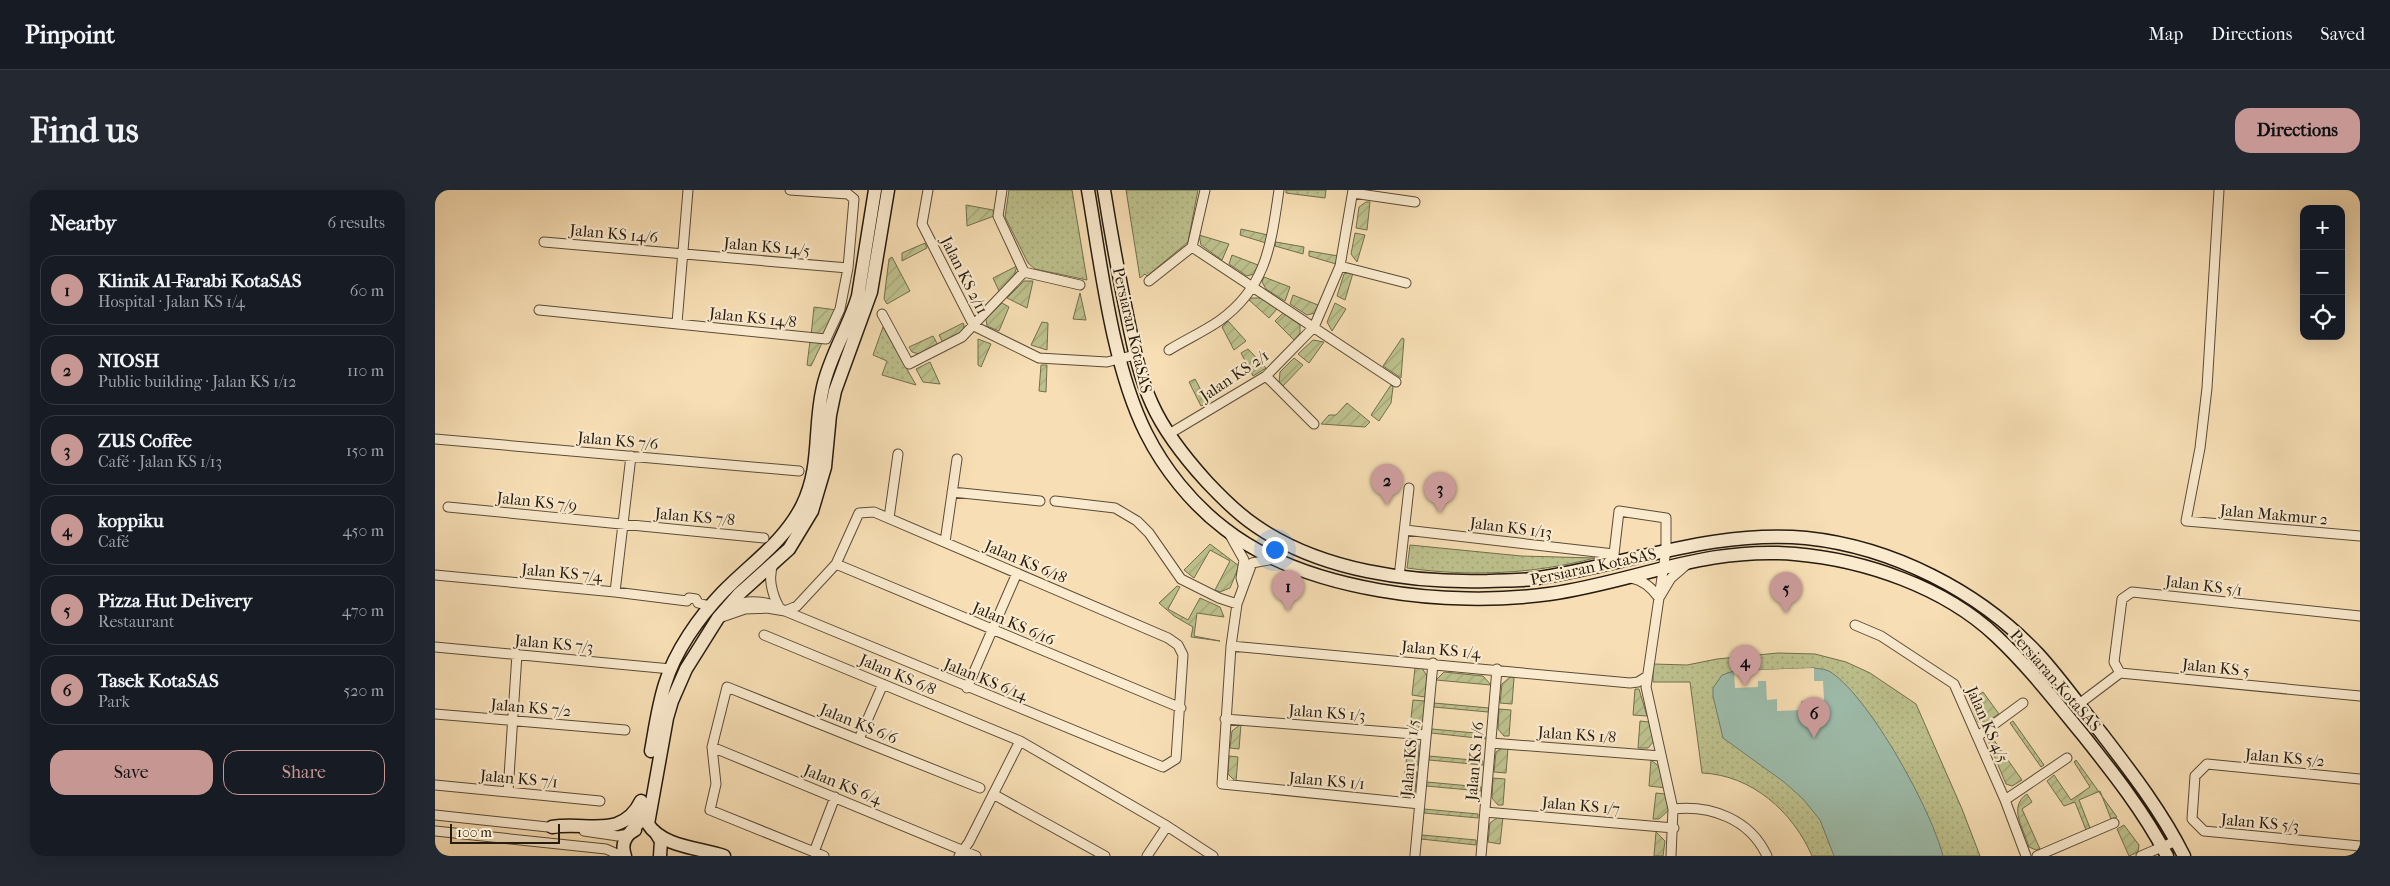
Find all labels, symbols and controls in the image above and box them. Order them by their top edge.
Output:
text: Pinpoint [25,21,115,49]
text: Map [2149,24,2183,45]
text: Directions [2211,24,2292,45]
text: Saved [2320,24,2365,45]
button: Directions [2235,108,2360,153]
text: Find us [30,110,139,151]
map controls [2300,205,2345,340]
button: + [2300,205,2345,250]
text: Nearby [50,211,116,235]
text: 6 results [327,213,385,232]
street label: Jalan KS 14/6 [567,220,659,247]
street label: Jalan KS 2/11 [936,232,992,317]
street label: Jalan KS 14/5 [721,233,811,260]
button: − [2300,250,2345,295]
street label: Persiaran KotaSAS [1109,265,1156,395]
text: Klinik Al-Farabi KotaSAS [98,270,302,292]
text: 1 [64,281,70,300]
text: 60 m [350,281,384,300]
text: Hospital · Jalan KS 1/4 [98,292,245,311]
button: locate [2300,295,2345,340]
street label: Jalan KS 14/8 [706,303,798,332]
street label: Jalan KS 2/1 [1195,346,1272,406]
text: NIOSH [98,350,160,372]
text: 2 [63,361,71,380]
text: 110 m [347,361,384,380]
text: Public building · Jalan KS 1/12 [98,372,297,391]
street label: Jalan KS 7/6 [575,427,659,454]
text: ZUS Coffee [98,430,192,452]
text: 3 [64,441,70,460]
text: 150 m [346,441,384,460]
text: Café · Jalan KS 1/13 [98,452,222,471]
pin: 2 [1371,464,1403,505]
pin: 3 [1424,472,1456,513]
street label: Jalan KS 7/9 [494,488,578,515]
street label: Jalan Makmur 2 [2217,500,2329,529]
street label: Jalan KS 7/8 [652,503,736,529]
text: koppiku [98,510,164,532]
street label: Jalan KS 1/13 [1467,513,1553,542]
text: 4 [62,521,72,540]
text: 450 m [343,521,384,540]
text: Café [98,532,129,551]
street label: Jalan KS 6/18 [980,535,1070,587]
your location [1262,537,1288,563]
street label: Persiaran KotaSAS [1528,544,1658,589]
street label: Jalan KS 7/4 [519,559,604,586]
pin: 1 [1272,570,1304,611]
street label: Jalan KS 5/1 [2162,571,2244,600]
pin: 5 [1770,572,1802,613]
text: Pizza Hut Delivery [98,590,252,612]
street label: Jalan KS 6/16 [968,597,1058,649]
text: 5 [64,601,70,620]
text: 470 m [342,601,384,620]
text: Restaurant [98,612,174,631]
street label: Persiaran KotaSAS [2006,626,2105,735]
street label: Jalan KS 7/3 [512,630,594,656]
street label: Jalan KS 1/4 [1399,636,1482,662]
pin: 4 [1729,645,1761,686]
street label: Jalan KS 6/8 [855,649,939,699]
street label: Jalan KS 6/14 [939,653,1031,705]
street label: Jalan KS 5 [2179,654,2251,680]
text: Tasek KotaSAS [98,670,219,692]
text: 6 [63,681,71,700]
text: 520 m [343,681,384,700]
street label: Jalan KS 4/5 [1962,681,2013,765]
text: Park [98,692,130,711]
street label: Jalan KS 7/2 [488,694,572,720]
pin: 6 [1798,697,1830,738]
street label: Jalan KS 6/6 [815,699,901,748]
street label: Jalan KS 1/3 [1286,700,1366,725]
street label: Jalan KS 1/5 [1396,719,1422,799]
street label: Jalan KS 1/6 [1461,720,1487,803]
street label: Jalan KS 1/8 [1535,722,1617,747]
street label: Jalan KS 5/2 [2242,744,2326,770]
button: Save [50,750,213,795]
button: Share [223,750,385,795]
street label: Jalan KS 6/4 [799,759,885,809]
street label: Jalan KS 7/1 [477,765,559,791]
street label: Jalan KS 1/1 [1286,768,1366,793]
street label: Jalan KS 1/7 [1539,792,1621,818]
street label: Jalan KS 5/3 [2218,809,2300,835]
scale bar [450,821,560,844]
text: 100 m [457,824,492,841]

